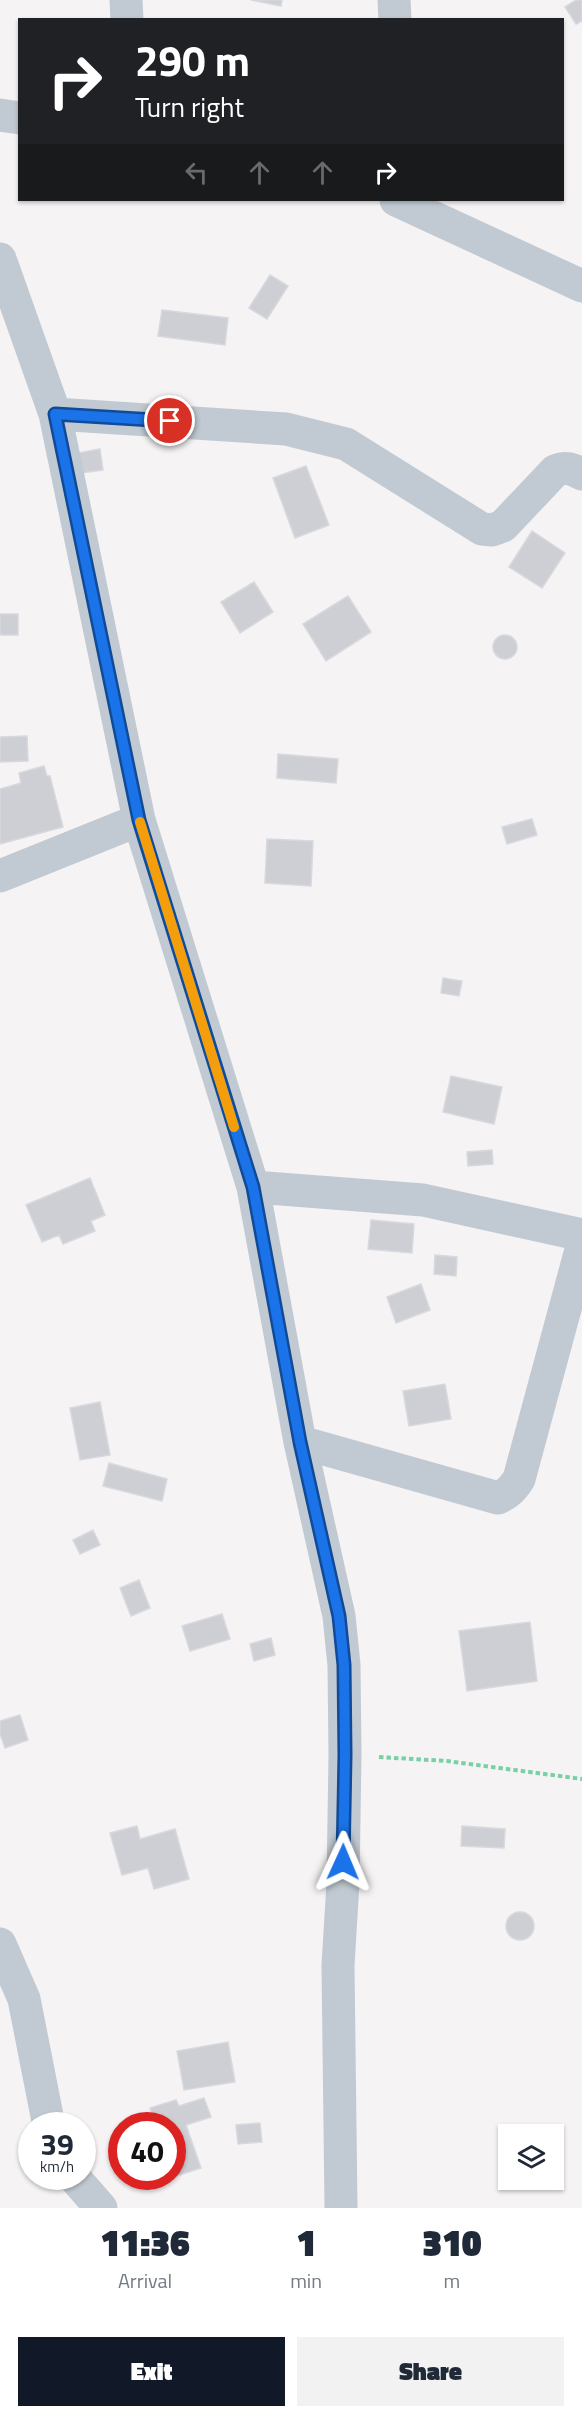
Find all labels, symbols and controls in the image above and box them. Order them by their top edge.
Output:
text: 290 m [135,28,250,92]
icon: right [36,42,114,120]
text: Turn right [135,86,244,127]
icon: left [180,156,213,189]
icon: ahead [243,156,276,189]
icon: ahead [306,156,339,189]
icon: right [369,156,402,189]
pin [144,395,195,446]
icon: arrive [153,404,186,437]
position arrow [311,1830,375,1894]
speed limit sign: 40 [108,2112,186,2190]
text: 39 [40,2121,74,2167]
map controls [498,2124,564,2190]
button: layers [498,2124,564,2190]
text: km/h [40,2155,74,2178]
text: 11:36 [100,2215,190,2270]
text: 1 [296,2215,316,2270]
text: 310 [422,2215,482,2270]
text: Arrival [118,2265,172,2296]
text: min [290,2265,322,2296]
text: m [444,2265,460,2296]
button: Exit [18,2337,285,2406]
button: Share [297,2337,564,2406]

